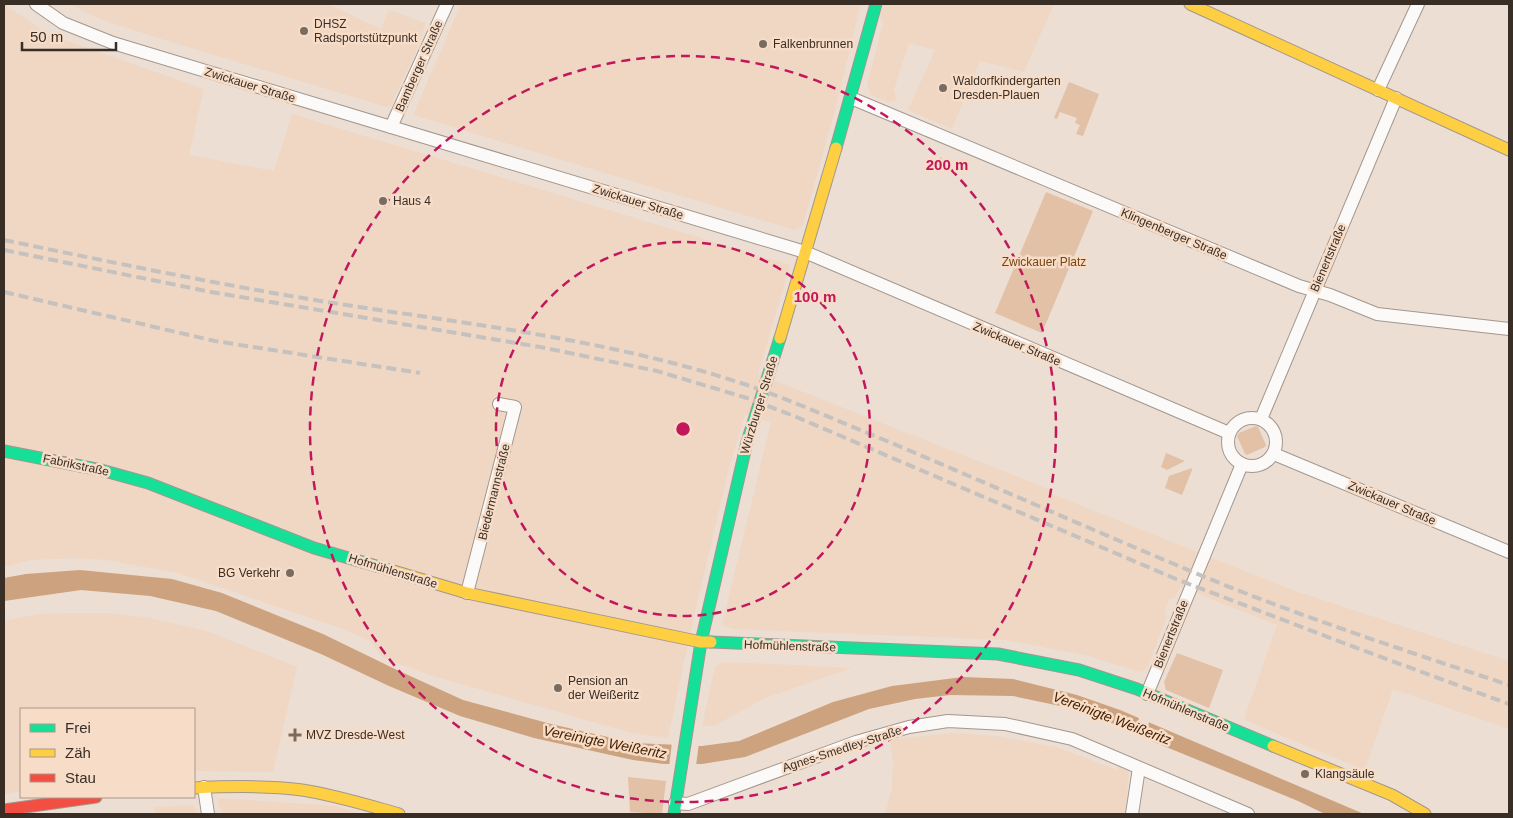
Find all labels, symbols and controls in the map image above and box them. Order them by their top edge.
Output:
place label: DHSZ Radsportstützpunkt [314,17,418,45]
street label: Bamberger Straße [393,18,446,114]
scale bar [22,20,116,52]
marker: DHSZ Radsportstützpunkt [298,25,310,37]
text: 50 m [30,28,63,45]
place label: Falkenbrunnen [773,37,853,51]
marker: Falkenbrunnen [757,38,769,50]
street label: Zwickauer Straße [203,65,297,106]
place label: Waldorfkindergarten Dresden-Plauen [953,74,1061,102]
marker: Waldorfkindergarten Dresden-Plauen [937,82,949,94]
text: 200 m [926,156,968,173]
street label: Zwickauer Straße [591,182,685,223]
place label: Haus 4 [393,194,431,208]
marker: Haus 4 [377,195,389,207]
street label: Klingenberger Straße [1119,205,1230,263]
street label: Bienertstraße [1307,222,1349,294]
park label: Zwickauer Platz [1002,255,1086,269]
text: 100 m [794,288,836,305]
street label: Zwickauer Straße [971,319,1063,369]
street label: Würzburger Straße [737,354,781,456]
centre of rings [674,420,692,438]
street label: Biedermannstraße [475,442,513,542]
street label: Fabrikstraße [42,451,111,479]
street label: Zwickauer Straße [1346,478,1438,528]
street label: Hofmühlenstraße [347,551,439,591]
place label: BG Verkehr [218,566,280,580]
marker: BG Verkehr [284,567,296,579]
street label: Bienertstraße [1151,598,1191,670]
street label: Hofmühlenstraße [744,637,837,655]
place label: Pension an der Weißeritz [568,674,639,702]
marker: Pension an der Weißeritz [552,682,564,694]
street label: Hofmühlenstraße [1141,686,1231,735]
water label: Vereinigte Weißeritz [1051,688,1173,748]
legend [20,708,195,798]
text: Frei [65,719,91,736]
water label: Vereinigte Weißeritz [542,722,668,762]
street label: Agnes-Smedley-Straße [781,723,904,775]
marker: MVZ Dresde-West [288,728,302,742]
place label: MVZ Dresde-West [306,728,405,742]
text: Zäh [65,744,91,761]
place label: Klangsäule [1315,767,1375,781]
marker: Klangsäule [1299,768,1311,780]
text: Stau [65,769,96,786]

